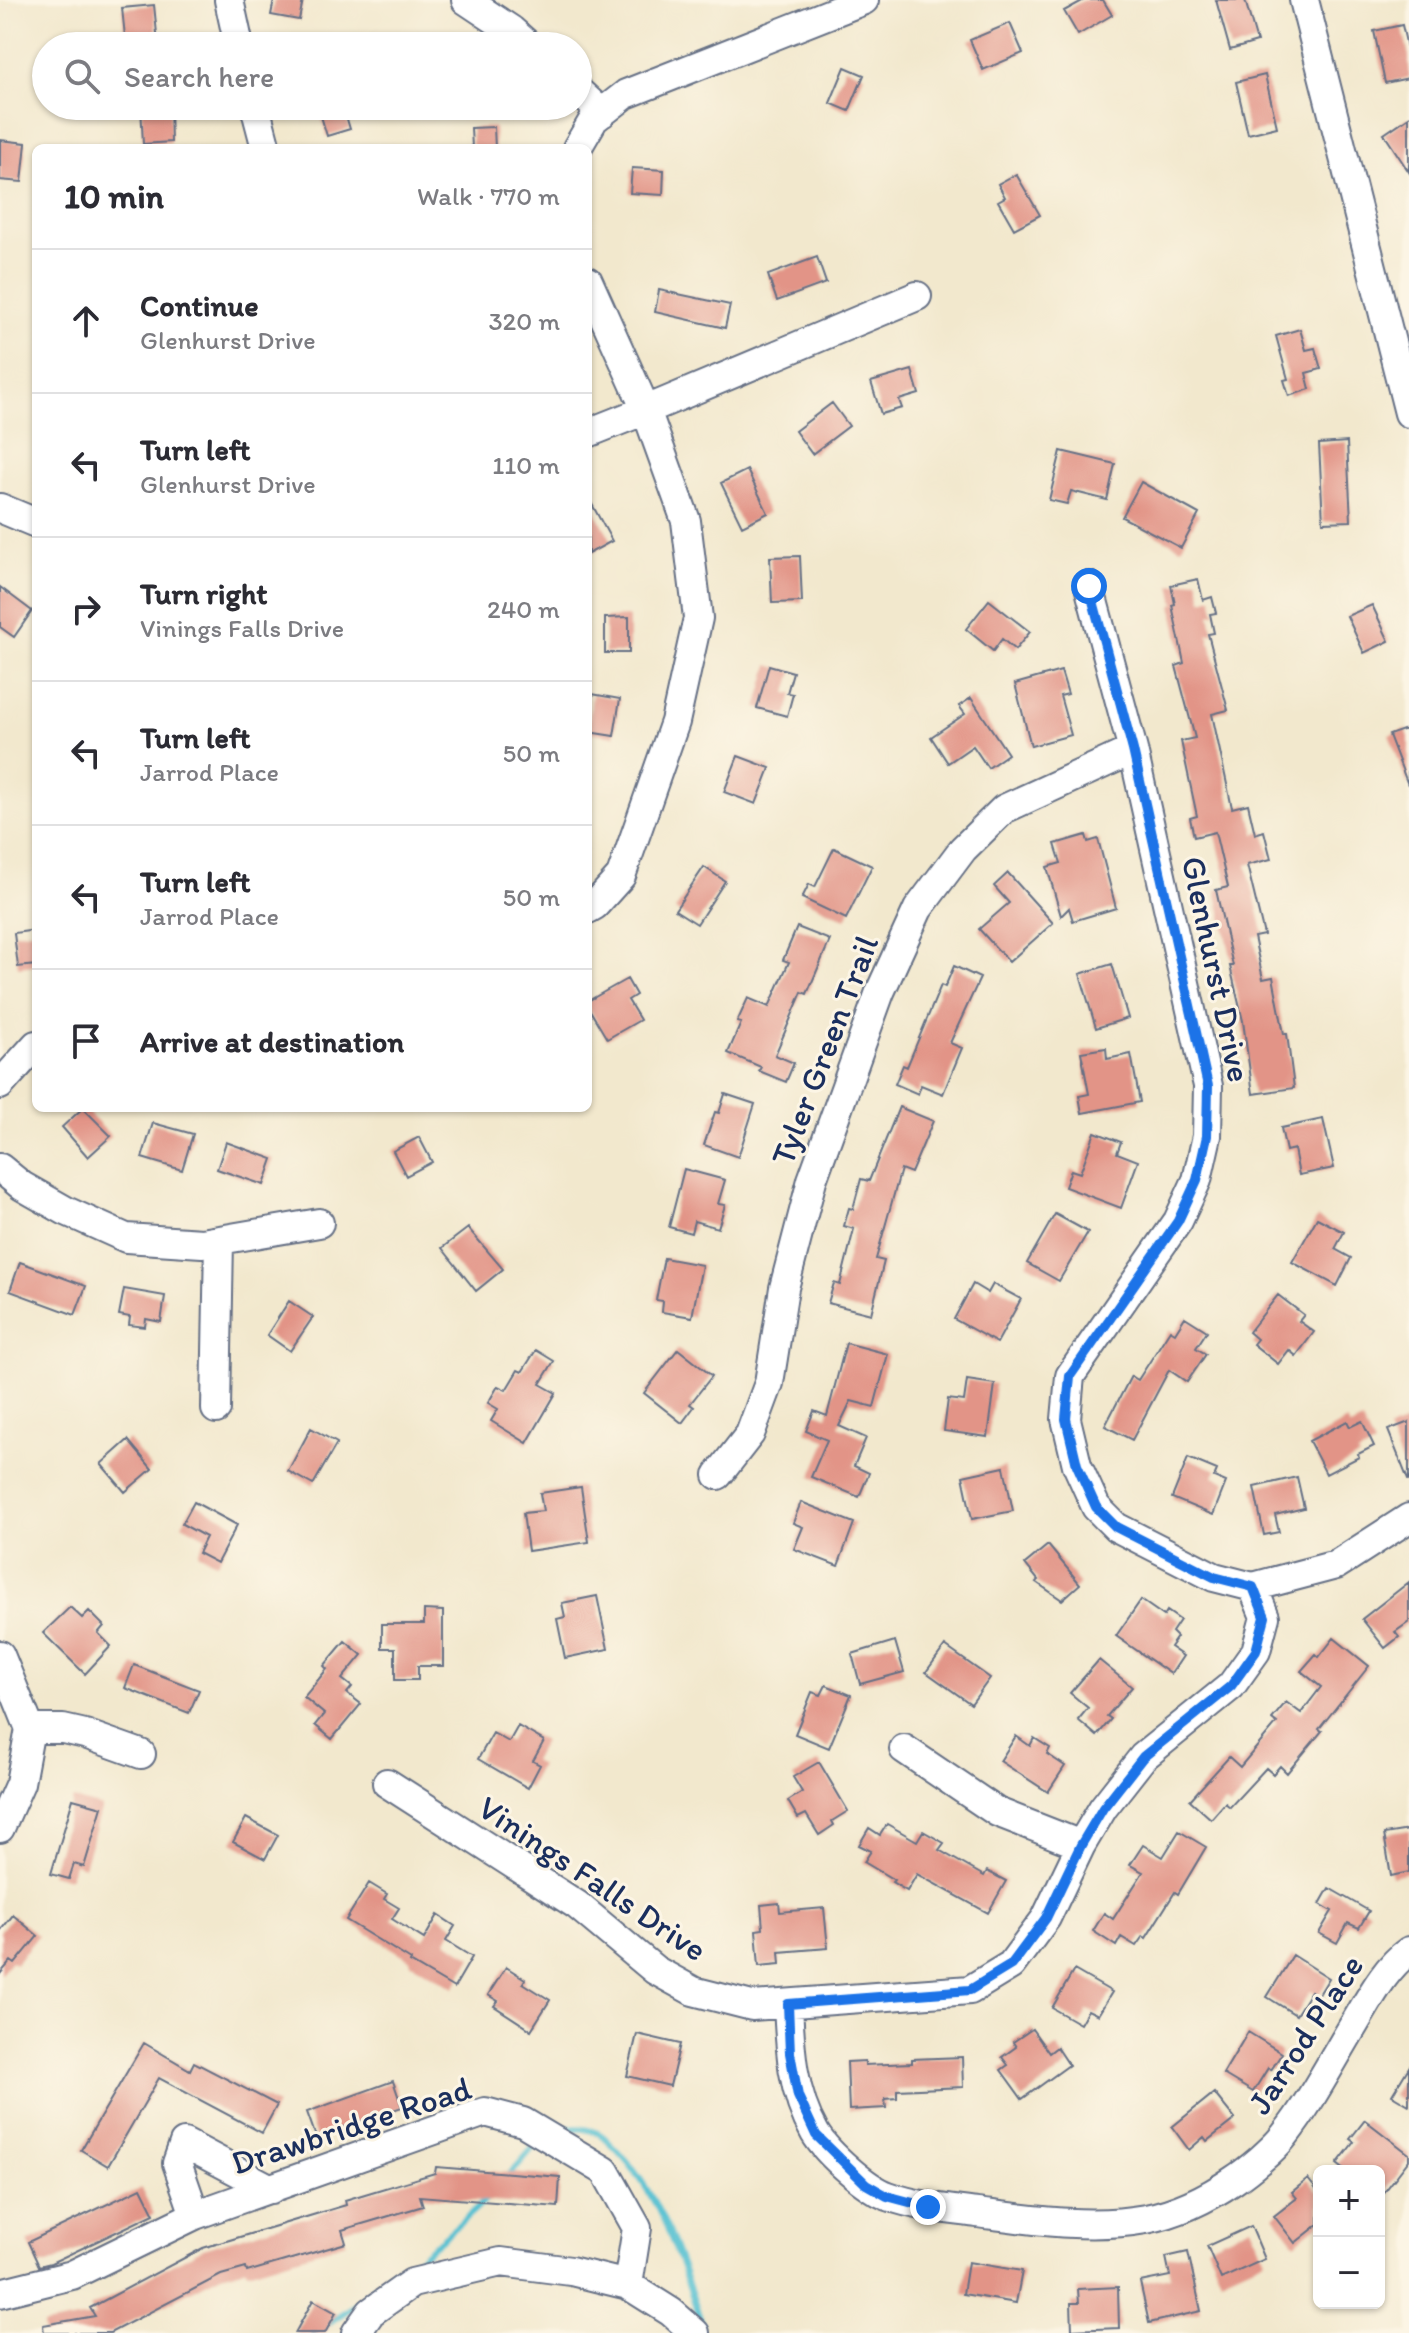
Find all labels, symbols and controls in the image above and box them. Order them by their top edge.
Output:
search box [32,32,592,120]
icon: search [60,54,104,98]
text: Search here [124,58,274,95]
text: 10 min [64,176,164,217]
text: Walk · 770 m [417,180,560,212]
text: Continue [140,287,259,324]
icon: ahead [64,299,108,343]
text: 320 m [488,305,560,337]
text: Glenhurst Drive [140,324,316,356]
text: Turn left [140,431,251,468]
icon: left [64,443,108,487]
text: 110 m [492,449,560,481]
text: Glenhurst Drive [140,468,316,500]
route start [1071,568,1107,604]
text: Turn right [140,575,268,612]
icon: right [64,587,108,631]
text: 240 m [487,593,560,625]
text: Vinings Falls Drive [140,612,344,644]
text: Turn left [140,719,251,756]
icon: left [64,731,108,775]
text: 50 m [503,737,560,769]
text: Jarrod Place [140,756,279,788]
street label: Glenhurst Drive [1173,852,1260,1086]
text: Turn left [140,863,251,900]
icon: left [64,875,108,919]
text: 50 m [503,881,560,913]
text: Jarrod Place [140,900,279,932]
street label: Tyler Green Trail [762,929,887,1171]
icon: arrive [64,1019,108,1063]
text: Arrive at destination [140,1023,404,1060]
street label: Vinings Falls Drive [471,1787,715,1970]
street label: Jarrod Place [1239,1947,1372,2122]
street label: Drawbridge Road [226,2067,476,2184]
map controls [1313,2165,1385,2309]
button: + [1313,2165,1385,2237]
route end [910,2189,946,2225]
button: − [1313,2237,1385,2309]

